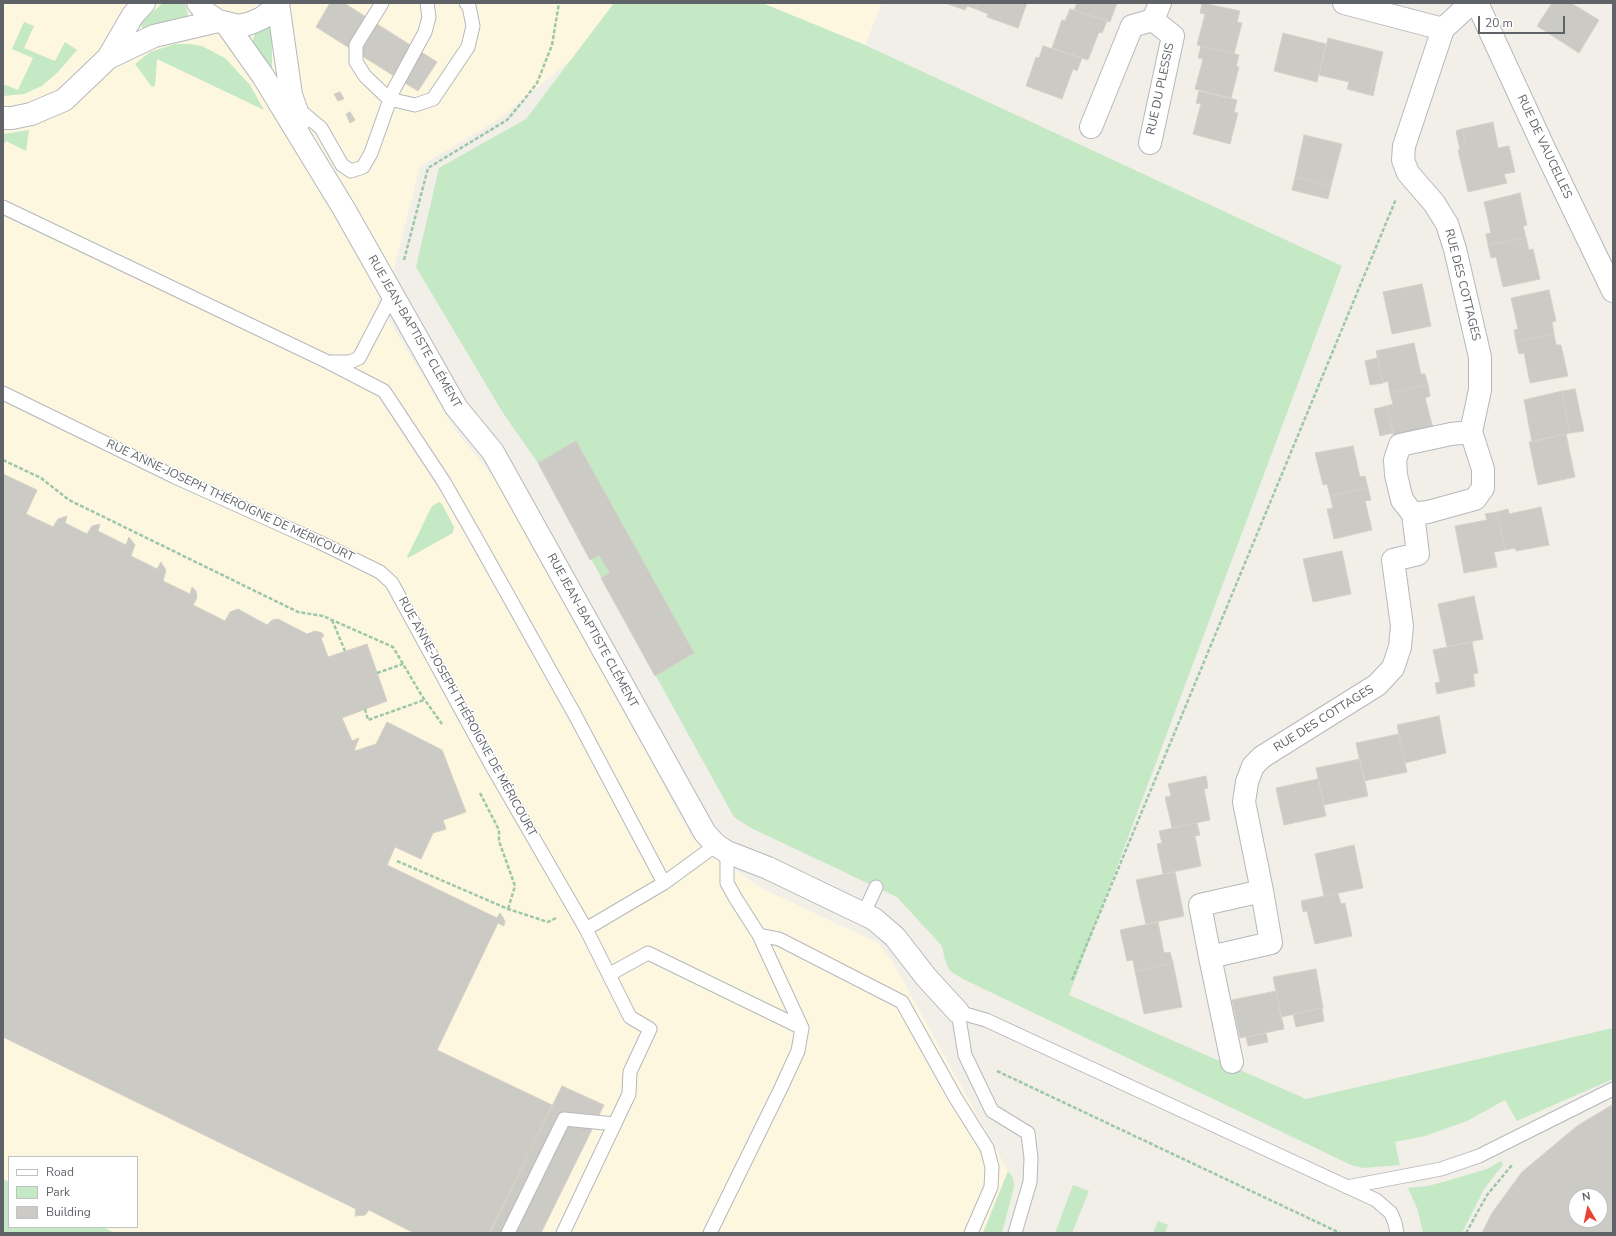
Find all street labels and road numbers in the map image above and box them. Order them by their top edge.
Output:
street label: RUE DU PLESSIS [1144,42,1178,136]
street label: RUE DE VAUCELLES [1514,93,1574,201]
street label: RUE DES COTTAGES [1441,228,1483,342]
street label: RUE JEAN-BAPTISTE CLÉMENT [364,253,464,411]
street label: RUE ANNE-JOSEPH THÉROIGNE DE MÉRICOURT [104,437,356,565]
street label: RUE JEAN-BAPTISTE CLÉMENT [543,551,641,711]
street label: RUE ANNE-JOSEPH THÉROIGNE DE MÉRICOURT [395,595,539,839]
street label: RUE DES COTTAGES [1271,682,1377,756]

